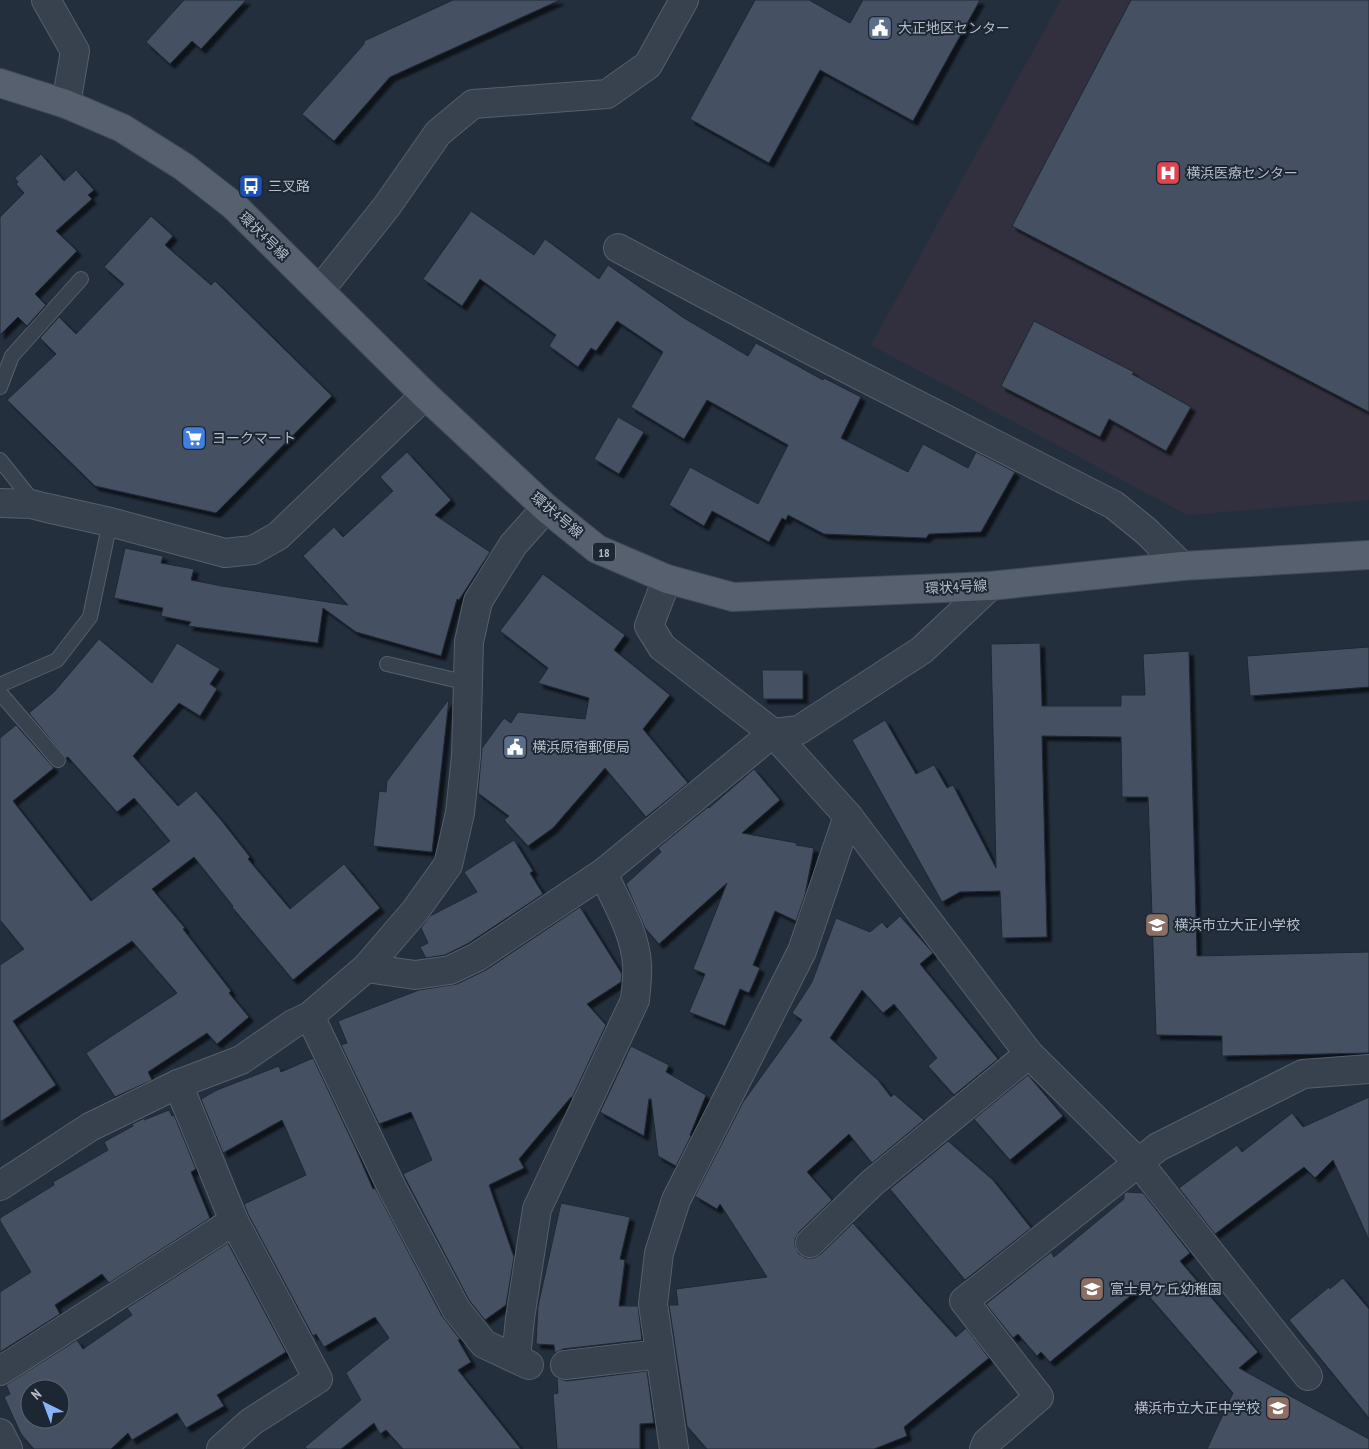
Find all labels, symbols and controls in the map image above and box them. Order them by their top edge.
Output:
public building icon: 大正地区センター [867,15,893,41]
place label: 大正地区センター [898,19,1010,37]
hospital icon: 横浜医療センター [1155,160,1181,186]
place label: 横浜医療センター [1186,164,1298,182]
bus stop icon: 三叉路 [238,173,264,199]
place label: 三叉路 [268,177,310,195]
street label: 環状4号線 [235,208,293,264]
supermarket icon: ヨークマート [181,425,207,451]
place label: ヨークマート [212,429,296,447]
street label: 環状4号線 [527,488,587,542]
road number: 18 [593,542,615,562]
street label: 環状4号線 [924,576,988,598]
public building icon: 横浜原宿郵便局 [502,734,528,760]
place label: 横浜原宿郵便局 [532,738,630,756]
school or university icon: 横浜市立大正小学校 [1144,912,1170,938]
place label: 横浜市立大正小学校 [1174,916,1300,934]
school or university icon: 富士見ケ丘幼稚園 [1079,1276,1105,1302]
place label: 富士見ケ丘幼稚園 [1110,1280,1222,1298]
north arrow [20,1379,70,1429]
text: N [27,1385,45,1404]
school or university icon: 横浜市立大正中学校 [1265,1395,1291,1421]
place label: 横浜市立大正中学校 [1134,1399,1260,1417]

